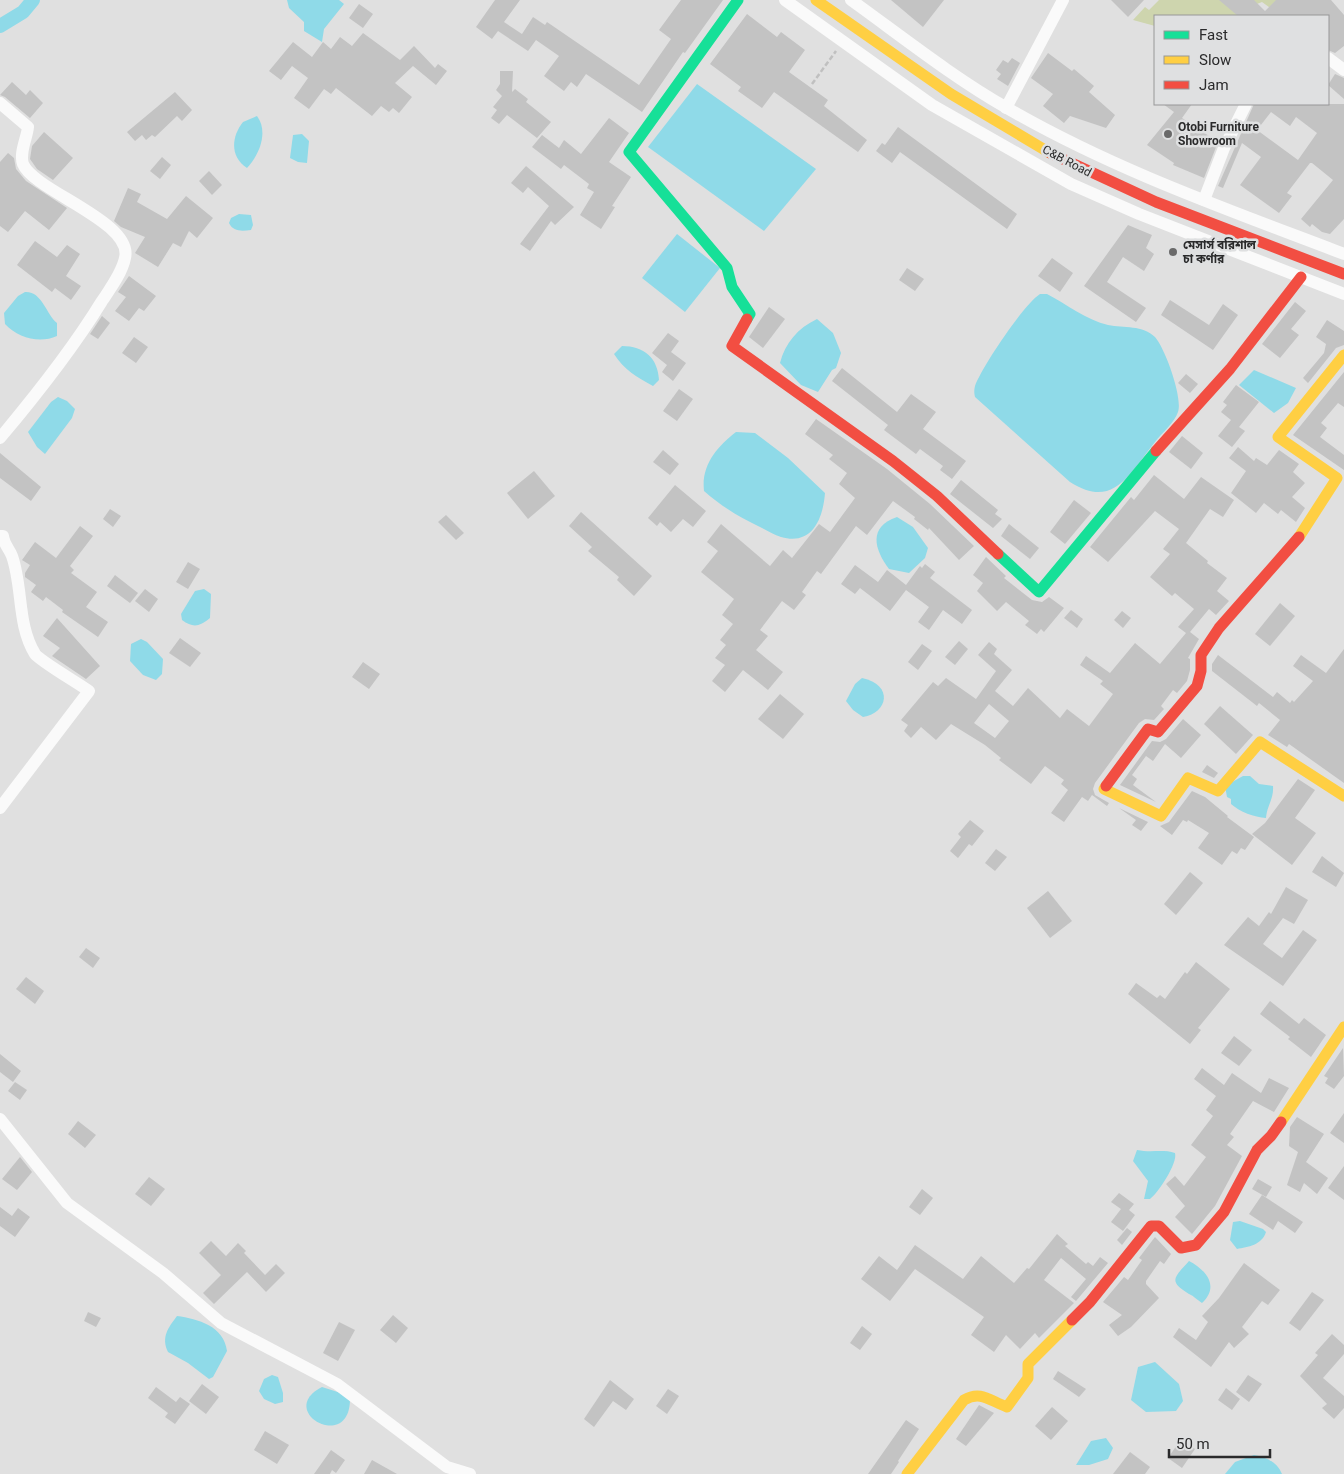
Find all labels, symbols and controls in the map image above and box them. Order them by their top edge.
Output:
legend [1154,15,1329,105]
text: Fast [1199,26,1228,44]
text: Slow [1199,51,1231,69]
text: Jam [1199,76,1229,94]
place label: Otobi Furniture Showroom [1178,120,1259,148]
marker: Otobi Furniture Showroom [1162,128,1174,140]
street label: C&B Road [1040,142,1094,180]
place label: মেসার্স বরিশাল চা কর্ণার [1182,237,1257,266]
marker: মেসার্স বরিশাল চা কর্ণার [1167,246,1179,258]
scale bar [1169,1426,1270,1458]
text: 50 m [1176,1435,1210,1453]

